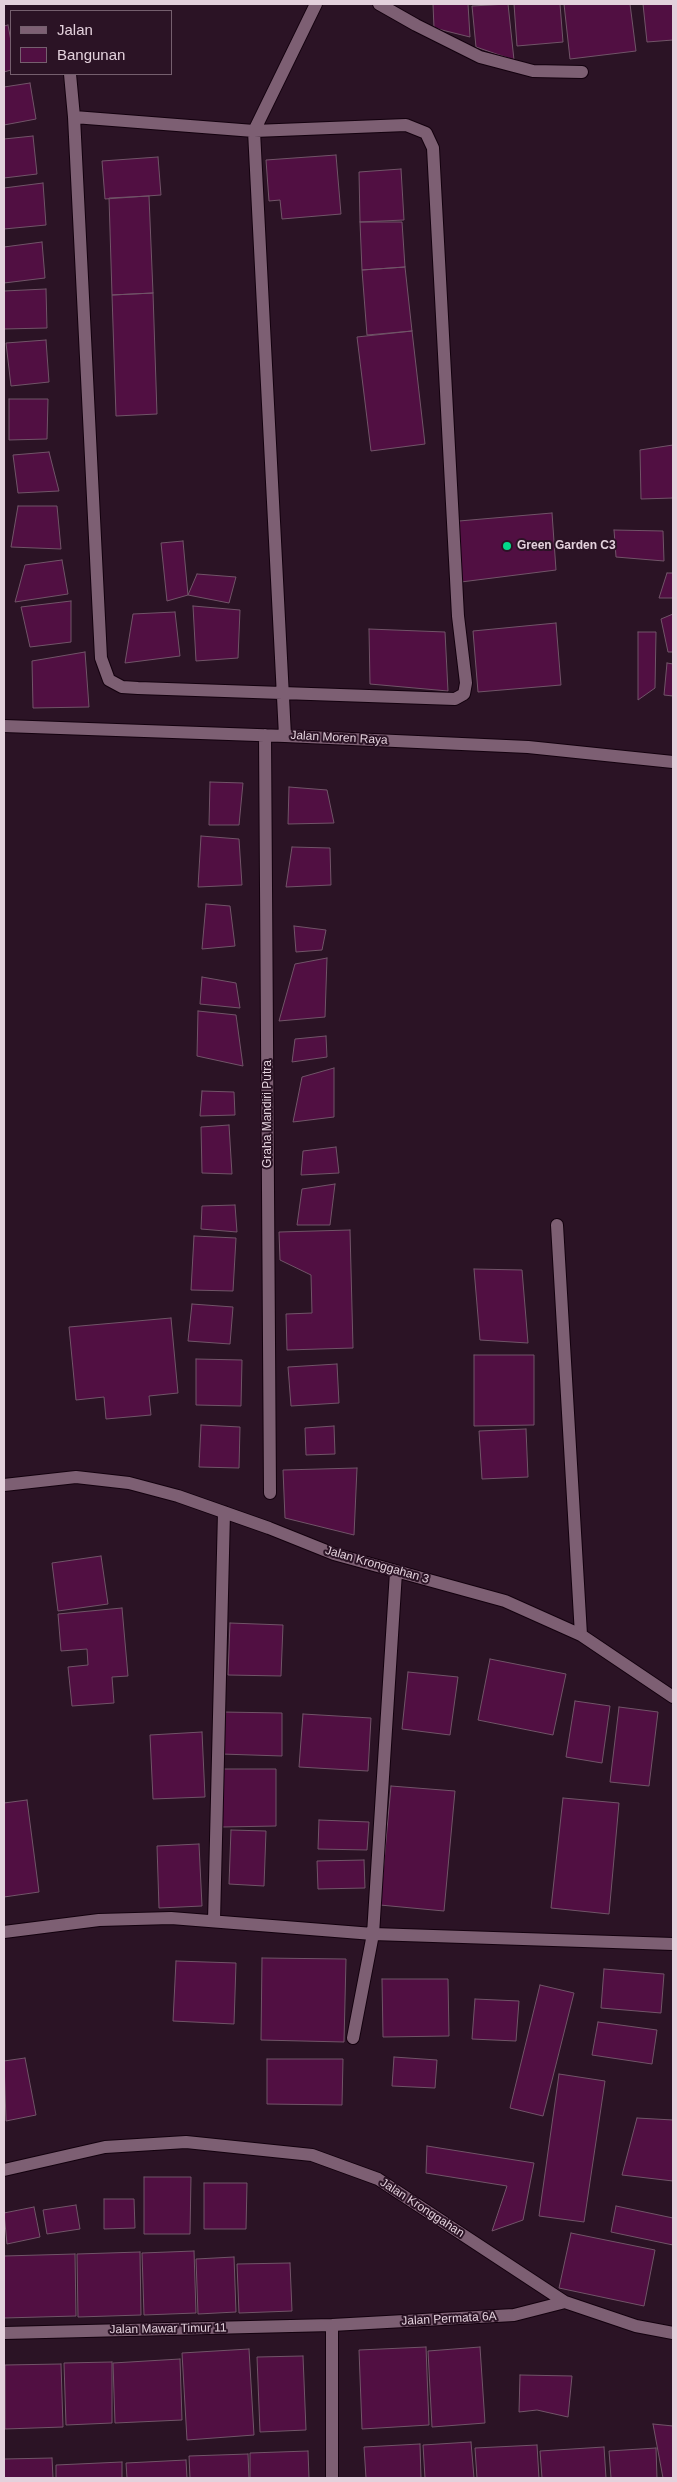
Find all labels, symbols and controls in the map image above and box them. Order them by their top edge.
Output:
legend [10,10,172,75]
text: Jalan [57,21,93,38]
text: Bangunan [57,46,125,63]
place label: Green Garden C3 [517,539,616,553]
marker: Green Garden C3 [501,540,513,552]
street label: Jalan Moren Raya [290,728,388,748]
street label: Graha Mandiri Putra [261,1060,275,1168]
street label: Jalan Kronggahan 3 [323,1543,431,1587]
street label: Jalan Kronggahan [377,2175,467,2241]
street label: Jalan Permata 6A [401,2309,497,2329]
street label: Jalan Mawar Timur 11 [109,2321,227,2337]

